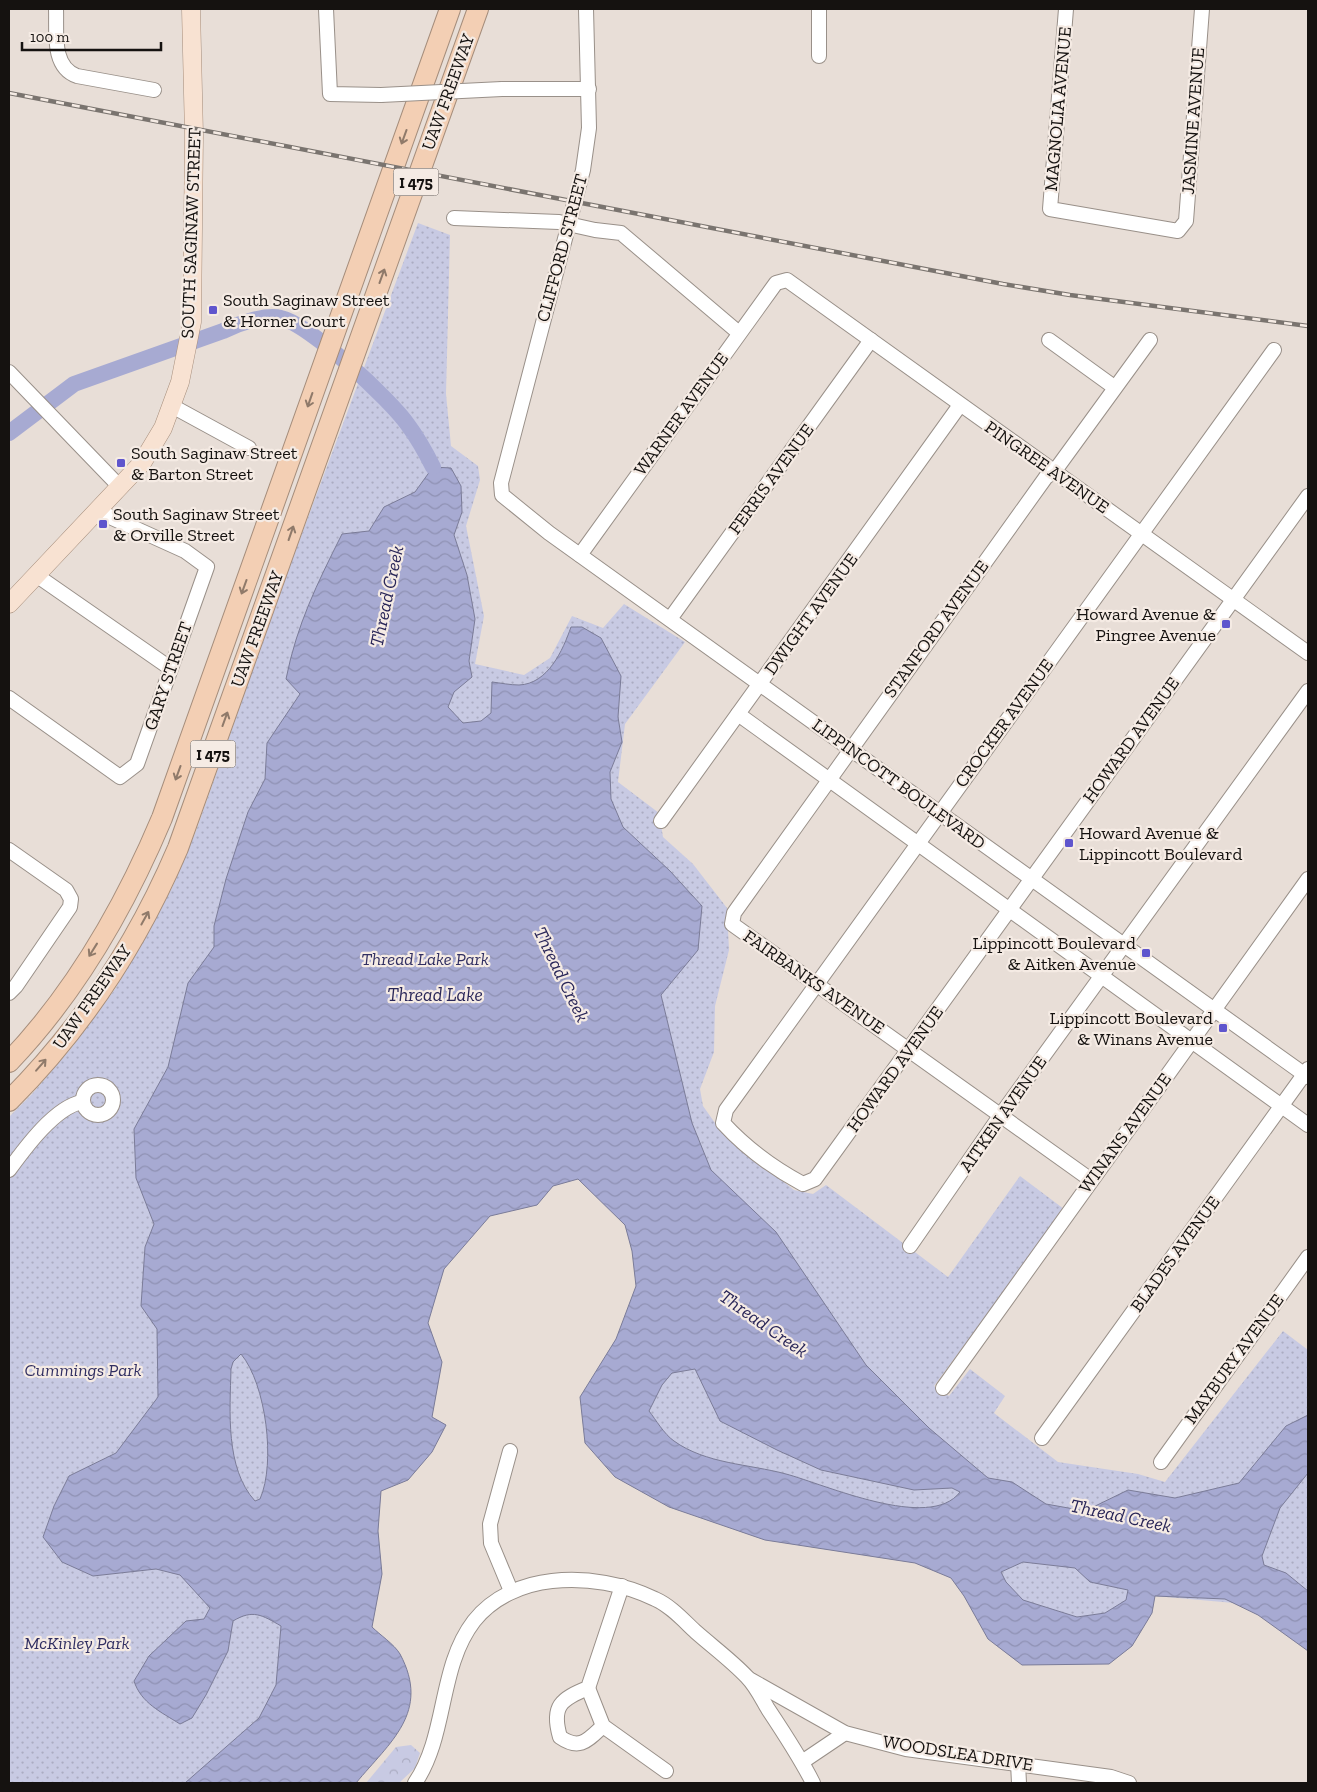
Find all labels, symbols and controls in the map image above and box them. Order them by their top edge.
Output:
scale bar [22,20,161,52]
street label: MAGNOLIA AVENUE [1040,26,1076,192]
text: 100 m [30,28,69,46]
street label: UAW FREEWAY [417,31,479,153]
street label: JASMINE AVENUE [1177,47,1209,195]
street label: SOUTH SAGINAW STREET [176,127,206,339]
one-way arrow [399,129,408,144]
road number: I 475 [394,168,438,196]
street label: CLIFFORD STREET [532,172,592,324]
one-way arrow [378,269,387,284]
place label: South Saginaw Street & Horner Court [223,289,390,332]
marker: South Saginaw Street & Horner Court [207,304,219,316]
street label: WARNER AVENUE [629,348,733,480]
one-way arrow [305,392,314,408]
street label: PINGREE AVENUE [981,416,1113,518]
street label: FERRIS AVENUE [724,419,818,539]
place label: South Saginaw Street & Barton Street [131,442,298,485]
marker: South Saginaw Street & Barton Street [115,457,127,469]
place label: South Saginaw Street & Orville Street [113,503,280,546]
marker: South Saginaw Street & Orville Street [97,518,109,530]
one-way arrow [287,526,296,541]
water label: Thread Creek [365,543,408,649]
street label: DWIGHT AVENUE [760,549,862,679]
street label: STANFORD AVENUE [879,556,993,702]
street label: UAW FREEWAY [226,568,288,690]
one-way arrow [239,578,248,594]
place label: Howard Avenue & Pingree Avenue [1076,603,1216,646]
marker: Howard Avenue & Pingree Avenue [1220,618,1232,630]
street label: GARY STREET [139,619,197,733]
street label: CROCKER AVENUE [950,654,1058,792]
street label: HOWARD AVENUE [1078,673,1184,807]
one-way arrow [221,712,230,727]
street label: LIPPINCOTT BOULEVARD [808,714,990,854]
road number: I 475 [190,741,236,768]
one-way arrow [173,764,182,780]
place label: Howard Avenue & Lippincott Boulevard [1079,822,1243,865]
marker: Howard Avenue & Lippincott Boulevard [1063,837,1075,849]
one-way arrow [140,911,150,926]
water label: Thread Creek [529,923,594,1025]
street label: FAIRBANKS AVENUE [739,925,889,1039]
place label: Lippincott Boulevard & Aitken Avenue [973,932,1136,975]
street label: UAW FREEWAY [48,941,136,1053]
one-way arrow [88,943,98,957]
marker: Lippincott Boulevard & Aitken Avenue [1140,947,1152,959]
park label: Thread Lake Park [361,948,489,970]
water label: Thread Lake [387,983,483,1006]
street label: HOWARD AVENUE [842,1002,948,1136]
place label: Lippincott Boulevard & Winans Avenue [1050,1007,1213,1050]
marker: Lippincott Boulevard & Winans Avenue [1217,1022,1229,1034]
street label: AITKEN AVENUE [955,1052,1051,1176]
one-way arrow [36,1059,47,1072]
street label: WINANS AVENUE [1074,1069,1176,1197]
street label: BLADES AVENUE [1126,1192,1224,1316]
water label: Thread Creek [715,1285,812,1362]
street label: MAYBURY AVENUE [1180,1290,1288,1428]
park label: Cummings Park [25,1359,141,1381]
water label: Thread Creek [1068,1494,1174,1537]
park label: McKinley Park [24,1632,130,1654]
street label: WOODSLEA DRIVE [881,1730,1035,1776]

